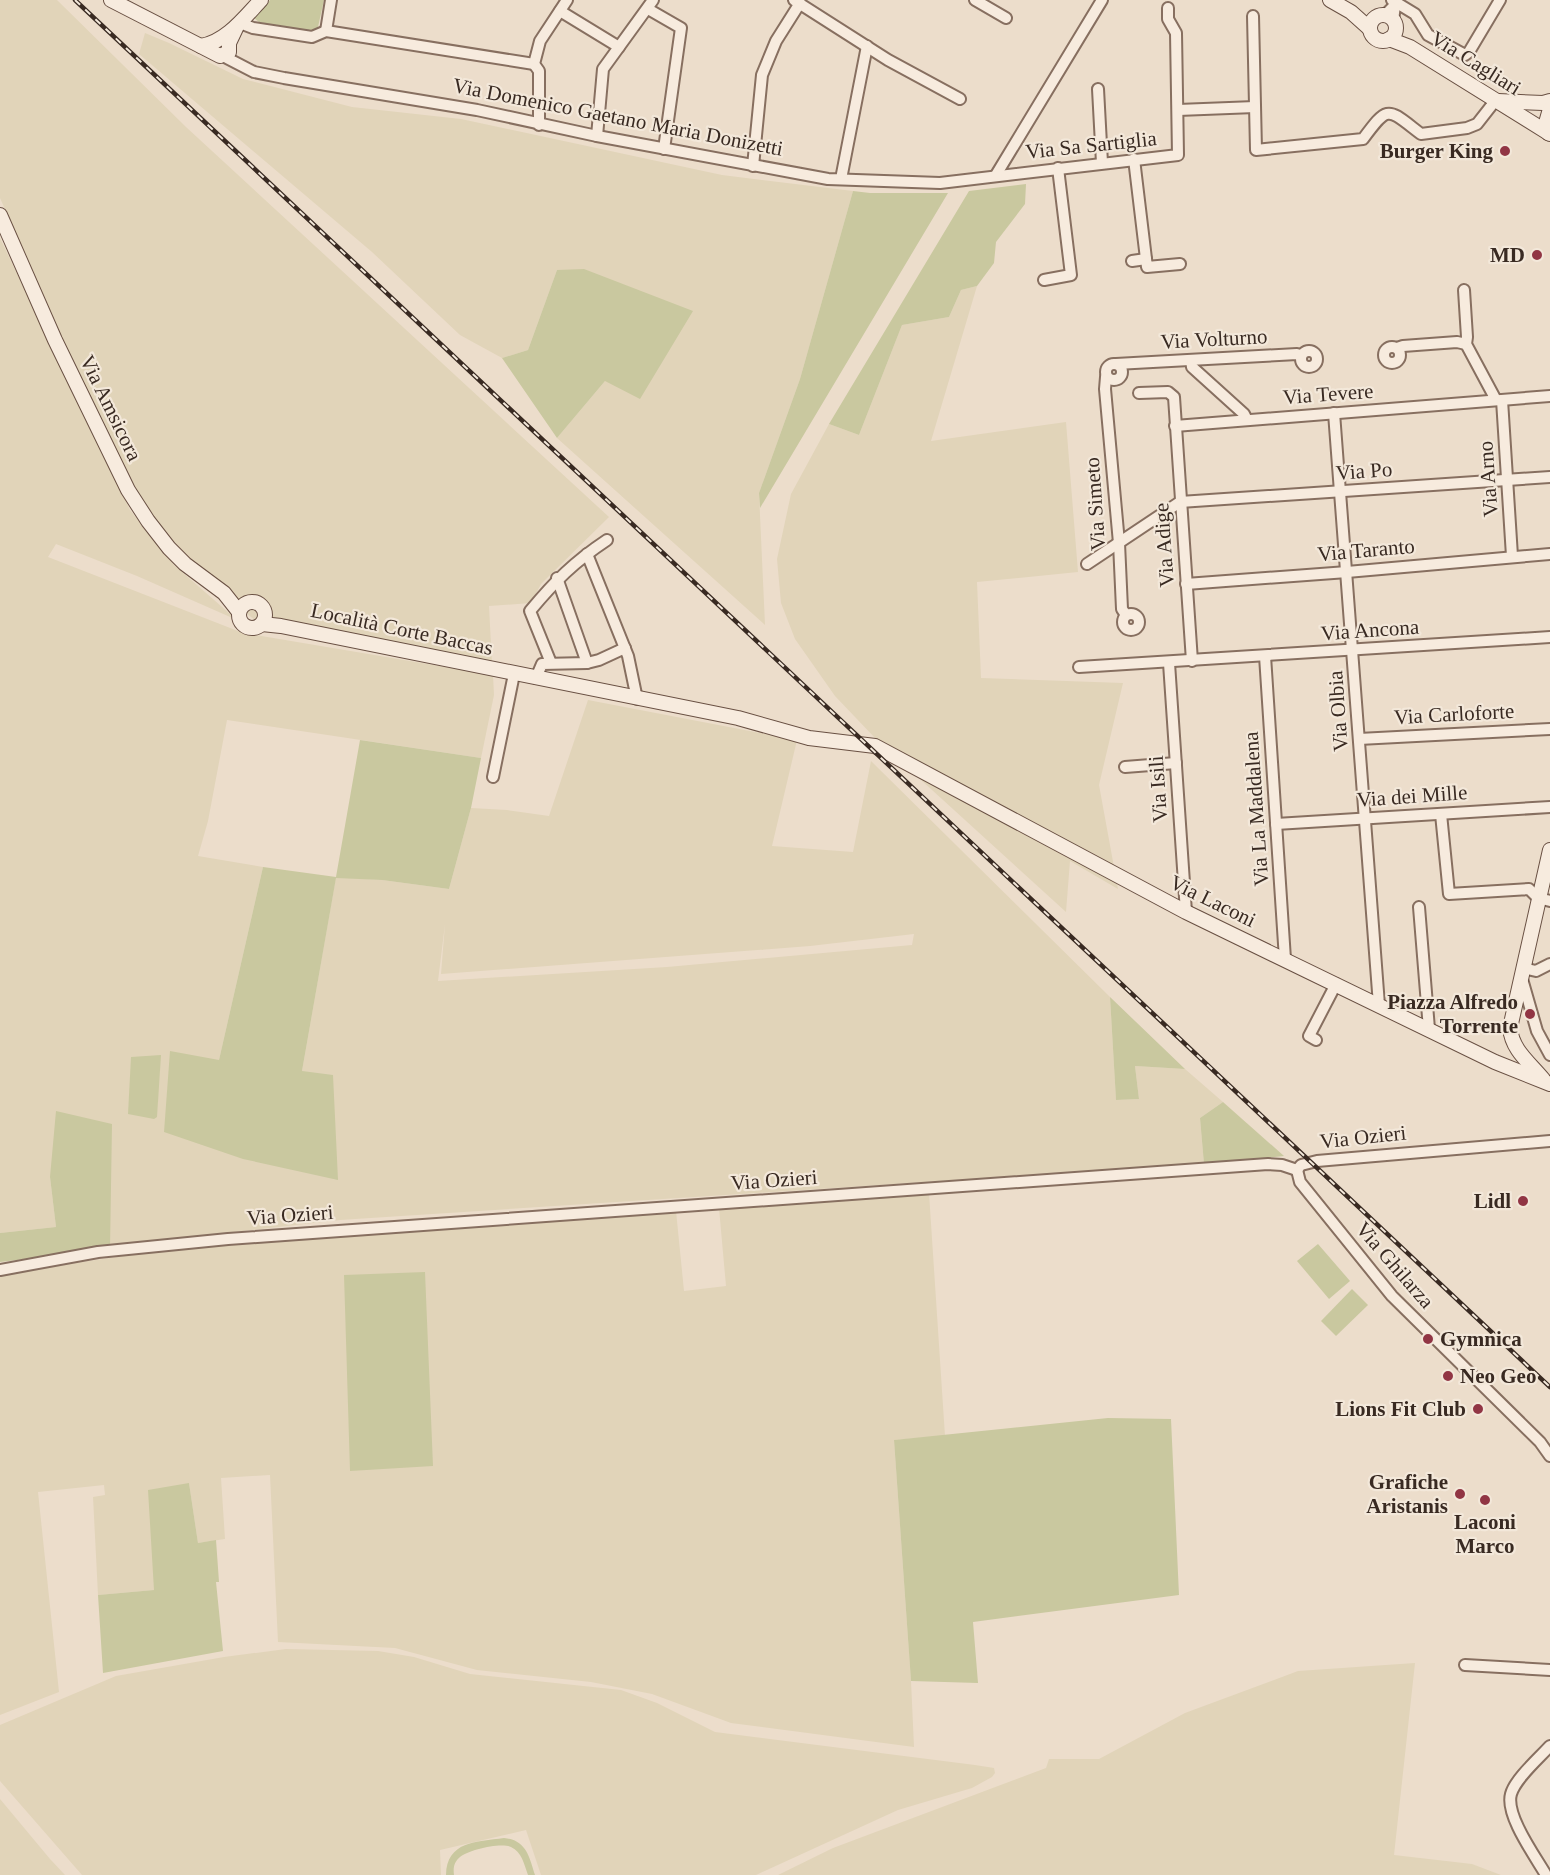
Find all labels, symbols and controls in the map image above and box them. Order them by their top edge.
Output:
street label: Via Cagliari [1426,26,1526,100]
street label: Via Domenico Gaetano Maria Donizetti [451,73,785,161]
street label: Via Sa Sartiglia [1024,126,1158,164]
place label: Burger King [1380,139,1493,163]
marker: Burger King [1498,144,1512,158]
place label: MD [1490,243,1525,267]
marker: MD [1530,248,1544,262]
street label: Via Volturno [1160,324,1268,354]
street label: Via Amsicora [75,351,147,465]
street label: Via Tevere [1282,379,1374,409]
street label: Via Arno [1473,440,1503,518]
street label: Via Simeto [1080,456,1110,552]
street label: Via Po [1335,457,1393,485]
street label: Via Adige [1149,502,1179,588]
street label: Via Taranto [1316,534,1416,566]
street label: Località Corte Baccas [309,598,495,660]
street label: Via Ancona [1320,615,1421,645]
street label: Via Olbia [1323,669,1353,752]
street label: Via Carloforte [1393,699,1515,729]
street label: Via La Maddalena [1239,730,1273,887]
street label: Via Isili [1144,755,1172,823]
street label: Via dei Mille [1356,780,1468,812]
street label: Via Laconi [1166,870,1260,932]
place label: Piazza Alfredo Torrente [1387,990,1518,1038]
marker: Piazza Alfredo Torrente [1523,1007,1537,1021]
street label: Via Ozieri [1319,1121,1408,1153]
street label: Via Ozieri [730,1165,818,1195]
place label: Lidl [1474,1189,1511,1213]
marker: Lidl [1516,1194,1530,1208]
street label: Via Ozieri [246,1200,334,1230]
street label: Via Ghilarza [1351,1217,1439,1314]
place label: Gymnica [1440,1327,1522,1351]
marker: Gymnica [1421,1332,1435,1346]
place label: Neo Geo [1460,1364,1536,1388]
marker: Neo Geo [1441,1369,1455,1383]
place label: Lions Fit Club [1335,1397,1466,1421]
marker: Lions Fit Club [1471,1402,1485,1416]
place label: Grafiche Aristanis [1366,1470,1448,1518]
marker: Grafiche Aristanis [1453,1487,1467,1501]
marker: Laconi Marco [1478,1493,1492,1507]
place label: Laconi Marco [1454,1510,1516,1558]

